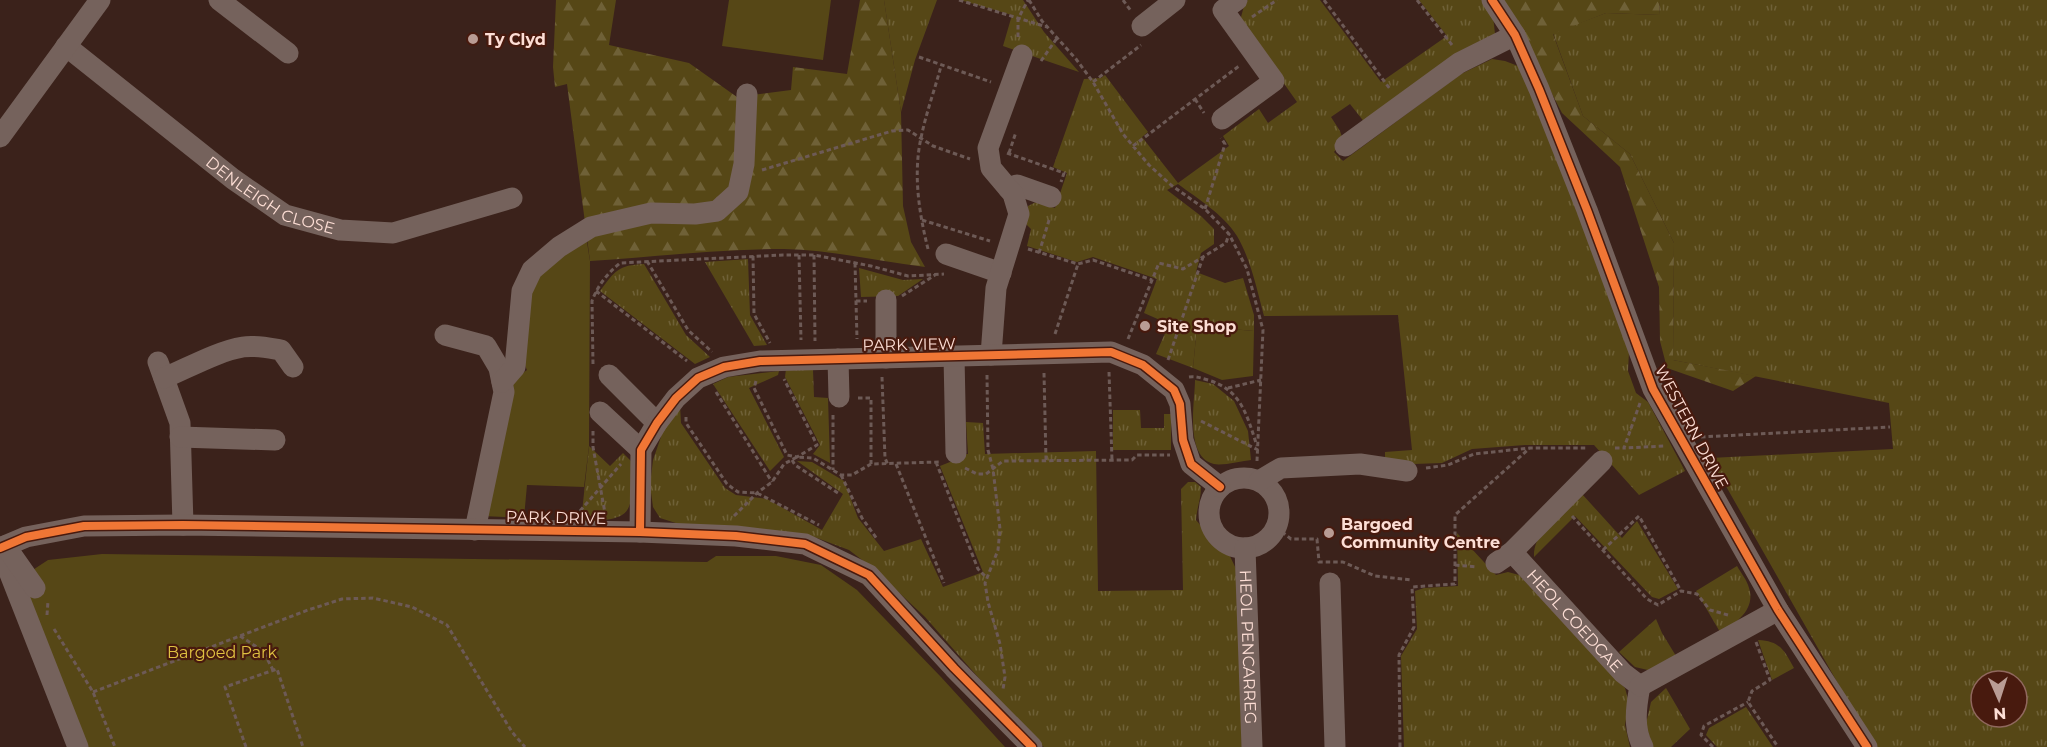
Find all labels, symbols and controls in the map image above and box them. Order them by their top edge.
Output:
place label: Ty Clyd [485,30,546,49]
marker: Ty Clyd [466,32,480,46]
street label: DENLEIGH CLOSE [202,152,337,238]
place label: Site Shop [1157,317,1236,336]
marker: Site Shop [1138,319,1152,333]
street label: PARK VIEW [862,334,956,355]
street label: WESTERN DRIVE [1651,362,1732,492]
street label: PARK DRIVE [506,507,606,528]
place label: Bargoed Community Centre [1341,515,1500,552]
marker: Bargoed Community Centre [1322,526,1336,540]
street label: HEOL COEDCAE [1523,566,1626,676]
street label: HEOL PENCARREG [1236,569,1260,725]
park label: Bargoed Park [167,643,277,662]
north arrow [1969,669,2029,729]
text: N [1993,704,2007,723]

